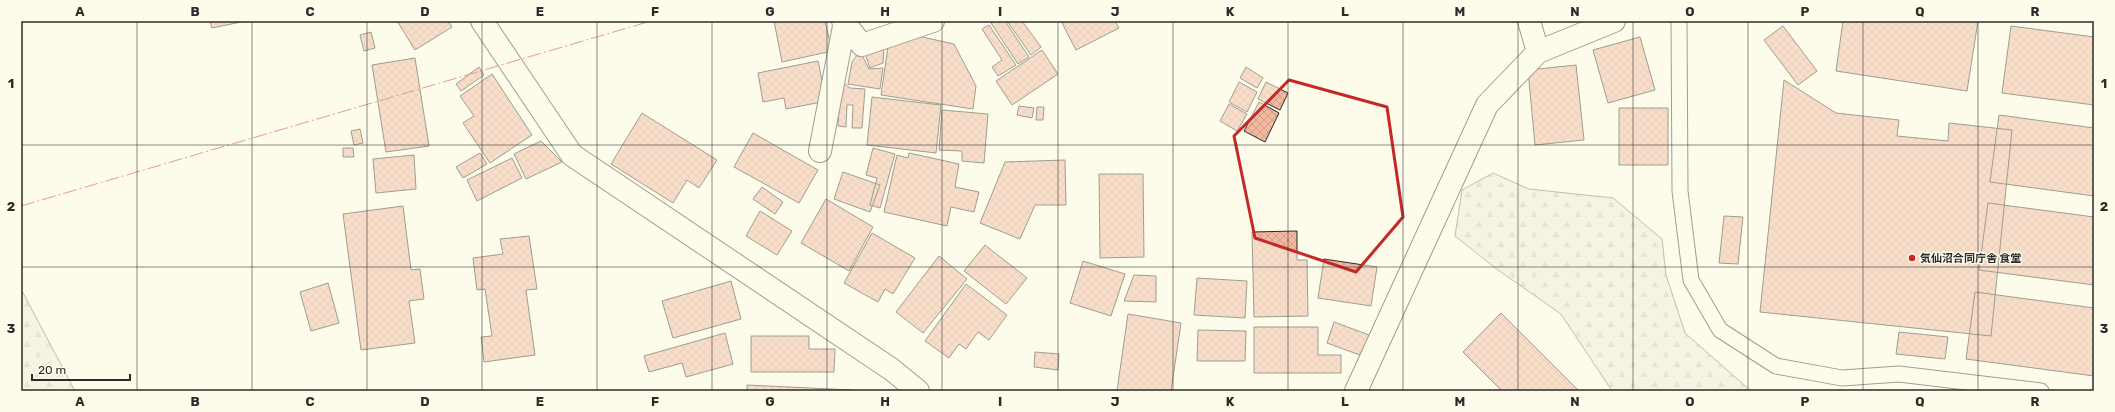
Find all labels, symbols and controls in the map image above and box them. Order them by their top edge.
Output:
text: A [75,4,85,19]
text: B [190,4,200,19]
text: C [305,4,315,19]
text: D [420,4,430,19]
text: E [536,4,544,19]
text: F [651,4,659,19]
text: G [765,4,775,19]
text: H [880,4,890,19]
text: I [998,4,1002,19]
text: J [1111,4,1119,19]
text: K [1226,4,1235,19]
text: L [1341,4,1349,19]
text: M [1455,4,1465,19]
text: N [1570,4,1580,19]
text: O [1685,4,1695,19]
text: P [1801,4,1810,19]
text: Q [1915,4,1925,19]
text: R [2031,4,2040,19]
text: 1 [8,76,14,91]
text: 1 [2101,76,2107,91]
text: 2 [7,199,15,214]
text: 2 [2100,199,2108,214]
place label: 気仙沼合同庁舎 食堂 [1920,252,2021,265]
marker: 気仙沼合同庁舎 食堂 [1907,253,1917,263]
text: 3 [7,321,16,336]
text: 3 [2100,321,2109,336]
scale bar [32,356,130,382]
text: 20 m [38,363,66,377]
text: A [75,394,85,409]
text: B [190,394,200,409]
text: C [305,394,315,409]
text: D [420,394,430,409]
text: E [536,394,544,409]
text: F [651,394,659,409]
text: G [765,394,775,409]
text: H [880,394,890,409]
text: I [998,394,1002,409]
text: J [1111,394,1119,409]
text: K [1226,394,1235,409]
text: L [1341,394,1349,409]
text: M [1455,394,1465,409]
text: N [1570,394,1580,409]
text: O [1685,394,1695,409]
text: P [1801,394,1810,409]
text: Q [1915,394,1925,409]
text: R [2031,394,2040,409]

